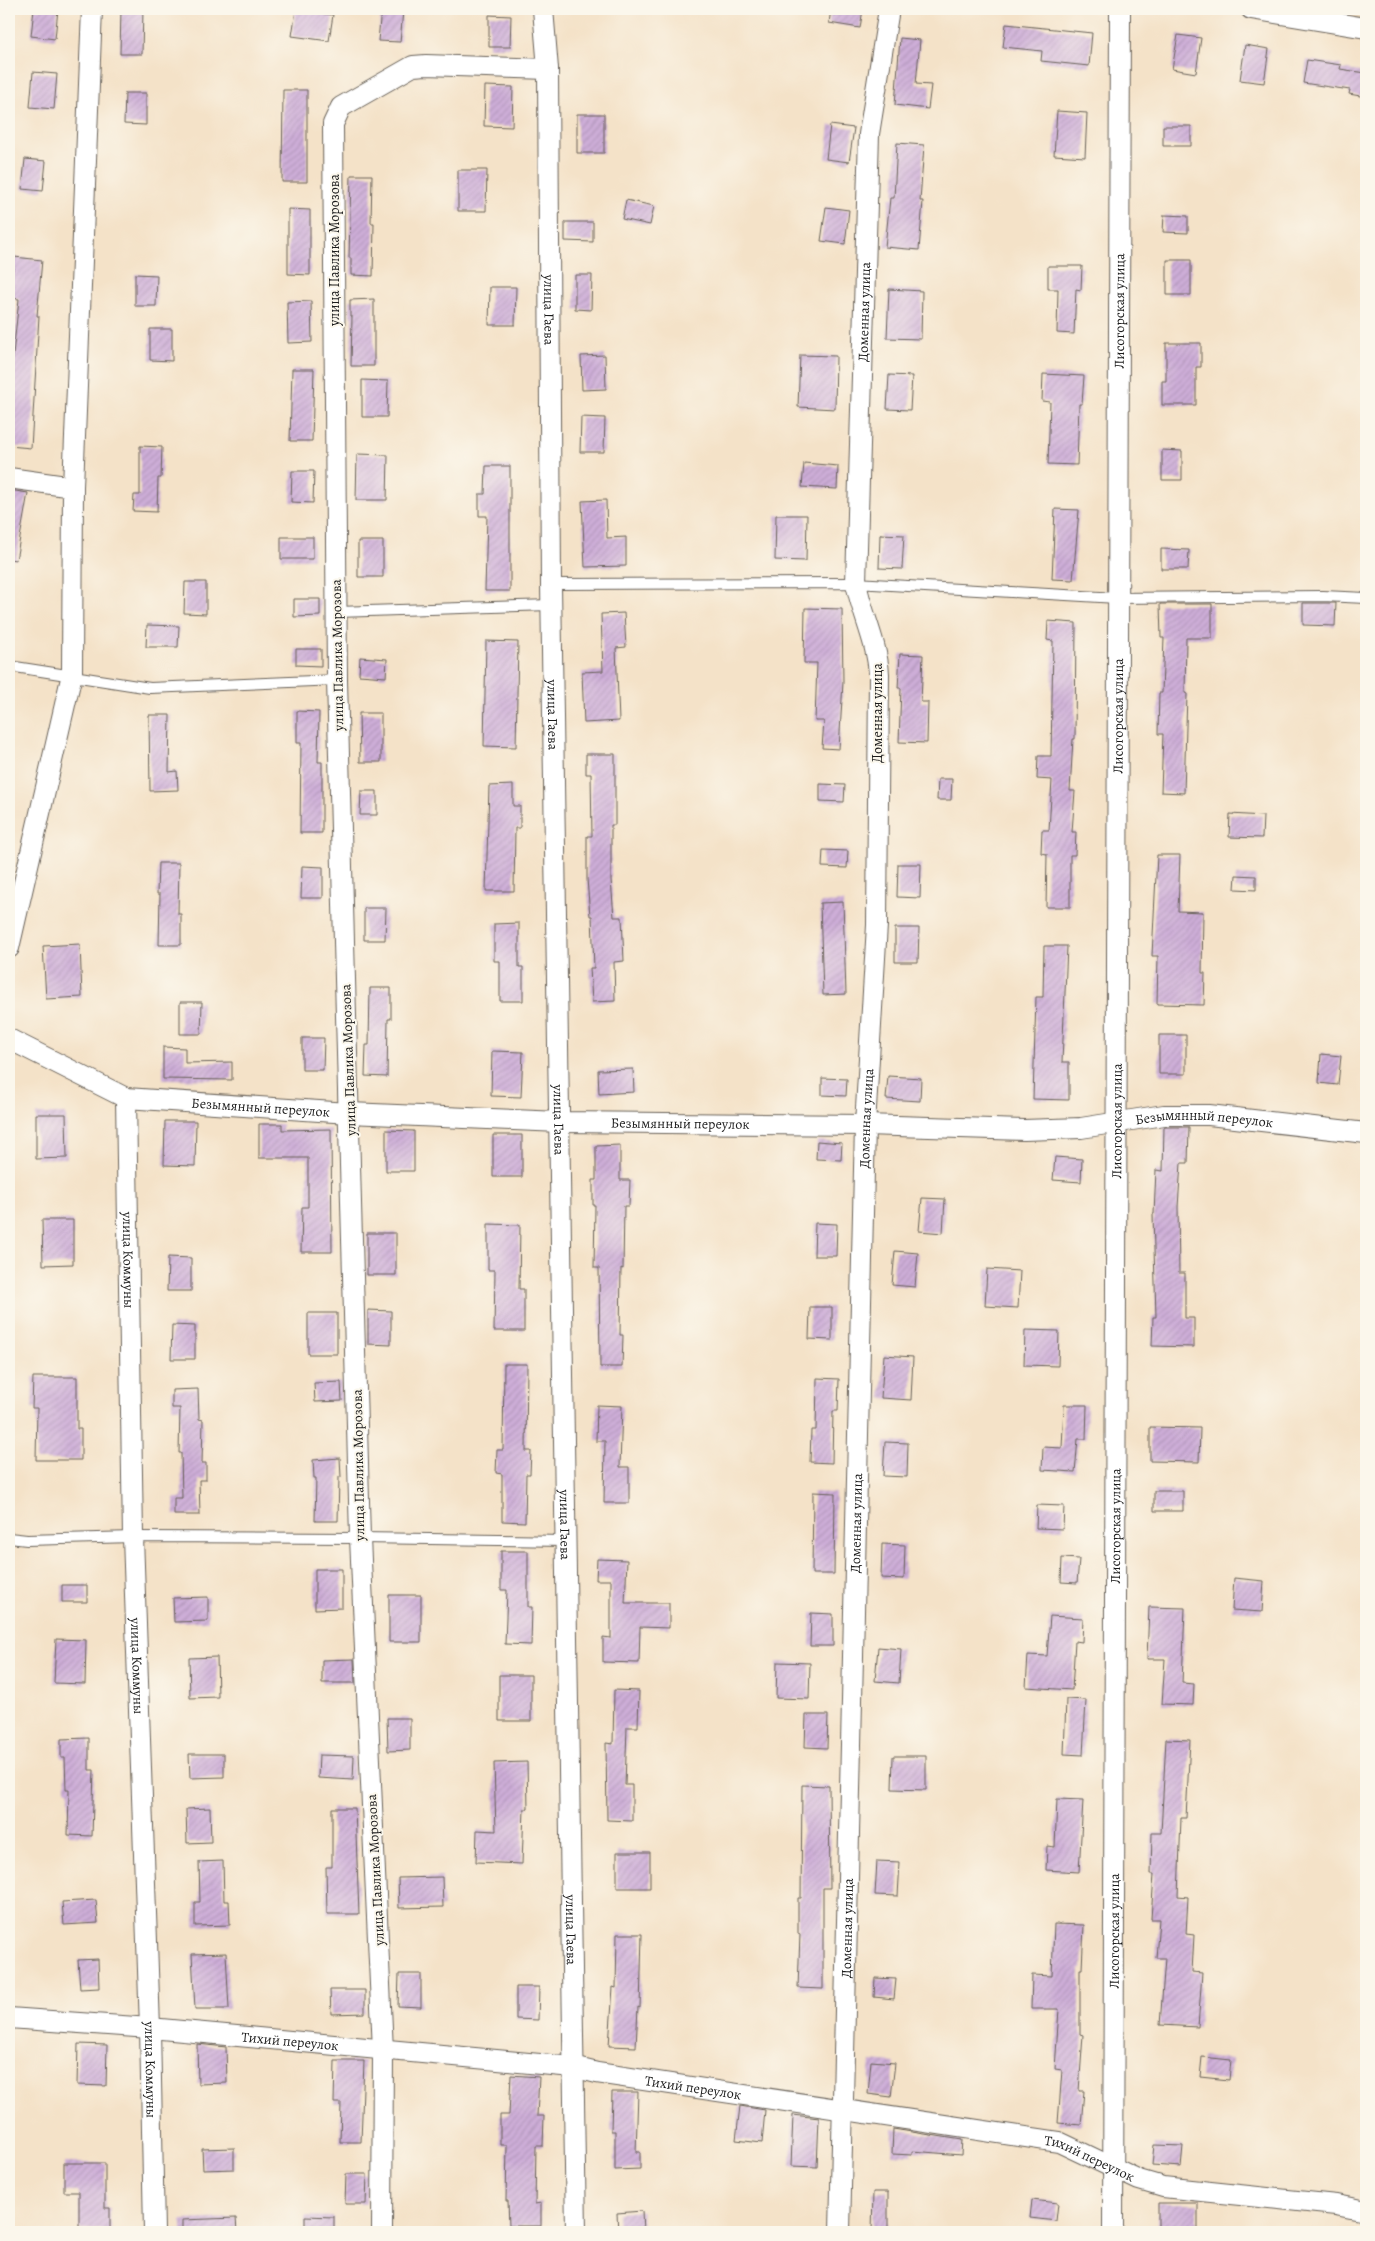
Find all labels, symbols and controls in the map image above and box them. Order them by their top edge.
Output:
street label: улица Павлика Морозова [325,173,344,327]
street label: Лисогорская улица [1110,253,1129,369]
street label: Доменная улица [853,261,875,362]
street label: улица Гаева [539,273,559,346]
street label: улица Павлика Морозова [327,578,348,732]
street label: Лисогорская улица [1109,658,1128,774]
street label: Доменная улица [868,663,887,763]
street label: улица Гаева [542,678,563,751]
street label: улица Павлика Морозова [336,983,361,1137]
street label: Лисогорская улица [1107,1063,1127,1179]
street label: Доменная улица [855,1067,878,1168]
street label: улица Гаева [549,1083,569,1156]
street label: Безымянный переулок [191,1093,330,1122]
street label: Безымянный переулок [1134,1106,1274,1132]
street label: Безымянный переулок [611,1114,750,1134]
street label: улица Коммуны [118,1210,138,1309]
street label: улица Павлика Морозова [348,1388,369,1542]
street label: Лисогорская улица [1106,1468,1125,1584]
street label: Доменная улица [846,1472,867,1573]
street label: улица Гаева [555,1488,575,1561]
street label: улица Коммуны [126,1616,148,1715]
street label: улица Павлика Морозова [362,1793,389,1947]
street label: Лисогорская улица [1105,1873,1124,1989]
street label: Доменная улица [837,1877,858,1978]
street label: улица Гаева [561,1893,581,1966]
street label: улица Коммуны [140,2020,161,2118]
street label: Тихий переулок [241,2027,339,2055]
street label: Тихий переулок [643,2071,743,2104]
street label: Тихий переулок [1043,2131,1138,2186]

